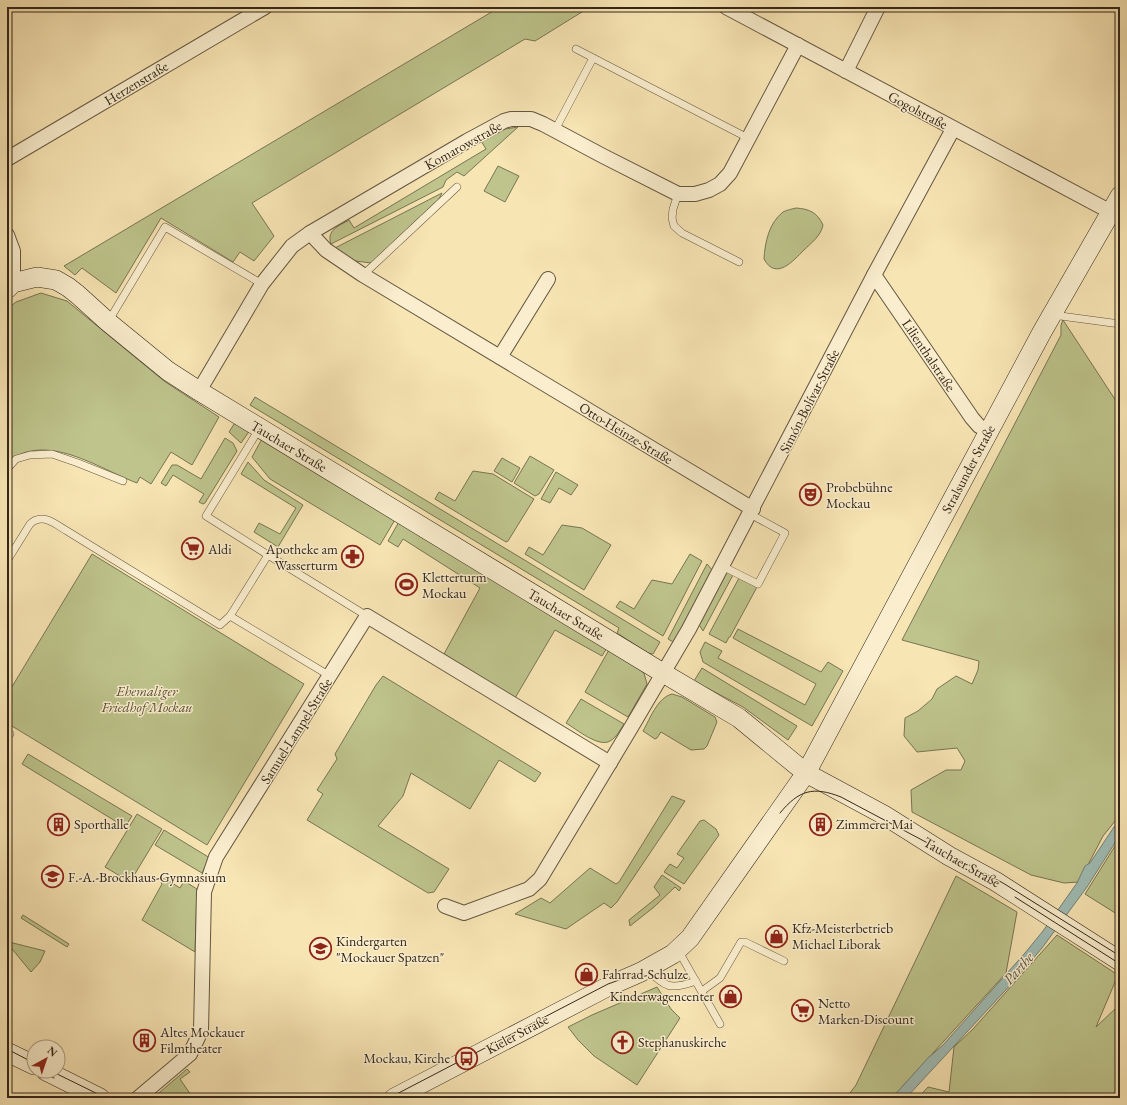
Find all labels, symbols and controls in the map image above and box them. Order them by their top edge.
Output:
street label: Herzenstraße [101,57,172,109]
street label: Gogolstraße [885,87,951,133]
street label: Komarowstraße [421,116,505,174]
street label: Lilienthalstraße [898,315,960,395]
street label: Simón-Bolívar-Straße [775,345,843,456]
street label: Otto-Heinze-Straße [576,398,677,468]
street label: Tauchaer Straße [248,416,331,476]
street label: Stralsunder Straße [937,421,999,516]
place label: Probebühne Mockau [826,478,893,512]
theatre icon: Probebühne Mockau [797,482,823,508]
supermarket icon: Aldi [180,536,206,562]
place label: Aldi [207,540,232,558]
place label: Apotheke am Wasserturm [265,540,338,574]
pharmacy icon: Apotheke am Wasserturm [340,544,366,570]
place label: Kletterturm Mockau [422,568,487,602]
sports icon: Kletterturm Mockau [394,572,420,598]
street label: Tauchaer Straße [525,584,608,644]
street label: Samuel-Lampel-Straße [256,674,336,787]
park label: Ehemaliger Friedhof Mockau [101,682,192,716]
building icon: Sporthalle [45,811,71,837]
building icon: Zimmerei Mai [807,811,833,837]
place label: Sporthalle [74,815,129,833]
place label: Zimmerei Mai [836,815,913,833]
street label: Tauchaer Straße [920,833,1004,892]
school or university icon: F.-A.-Brockhaus-Gymnasium [40,864,66,890]
place label: F.-A.-Brockhaus-Gymnasium [68,868,226,886]
place label: Kfz-Meisterbetrieb Michael Liborak [792,919,893,953]
shop icon: Kfz-Meisterbetrieb Michael Liborak [763,923,789,949]
place label: Kindergarten "Mockauer Spatzen" [336,932,444,966]
school or university icon: Kindergarten "Mockauer Spatzen" [307,936,333,962]
water label: Parthe [999,947,1038,988]
shop icon: Fahrrad-Schulze [574,961,600,987]
place label: Fahrrad-Schulze [602,965,689,983]
shop icon: Kinderwagencenter [717,983,743,1009]
place label: Kinderwagencenter [610,987,714,1005]
place label: Netto Marken-Discount [818,994,914,1028]
supermarket icon: Netto Marken-Discount [790,998,816,1024]
street label: Kieler Straße [483,1010,552,1058]
place label: Altes Mockauer Filmtheater [159,1023,245,1057]
building icon: Altes Mockauer Filmtheater [131,1027,157,1053]
church icon: Stephanuskirche [610,1029,636,1055]
place label: Stephanuskirche [638,1033,727,1051]
north arrow [26,1039,66,1079]
text: N [45,1043,60,1060]
bus stop icon: Mockau, Kirche [453,1045,479,1071]
place label: Mockau, Kirche [363,1049,451,1067]

